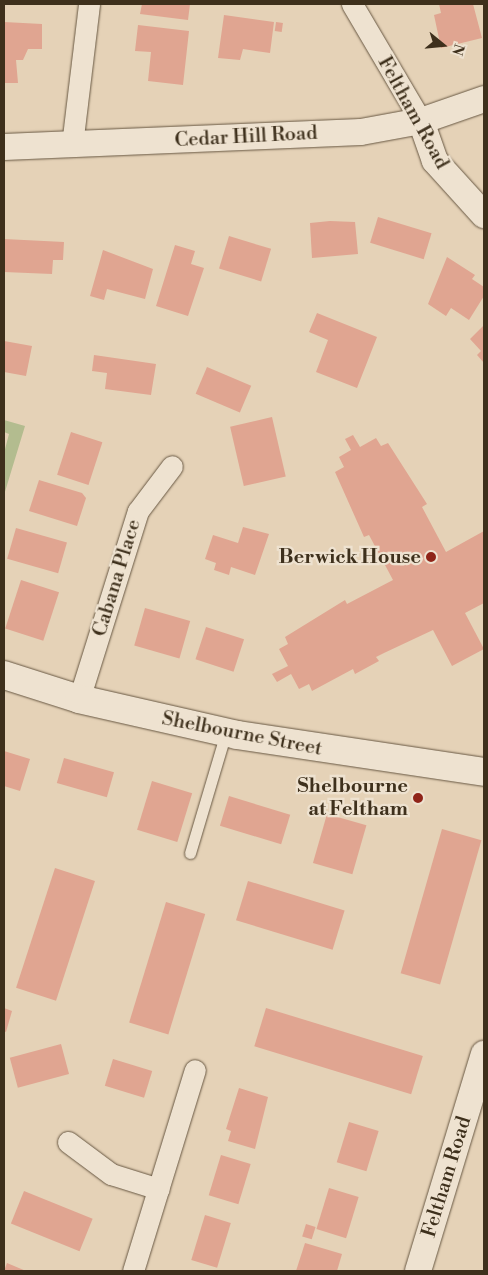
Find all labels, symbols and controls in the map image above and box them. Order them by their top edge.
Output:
north arrow [418,20,468,70]
text: N [447,41,468,57]
street label: Feltham Road [372,52,454,174]
street label: Cedar Hill Road [174,121,318,153]
street label: Cabana Place [88,516,146,640]
place label: Berwick House [279,545,421,569]
marker: Berwick House [425,551,437,563]
street label: Shelbourne Street [160,707,324,761]
place label: Shelbourne at Feltham [297,774,408,821]
marker: Shelbourne at Feltham [412,792,424,804]
street label: Feltham Road [417,1114,477,1240]

